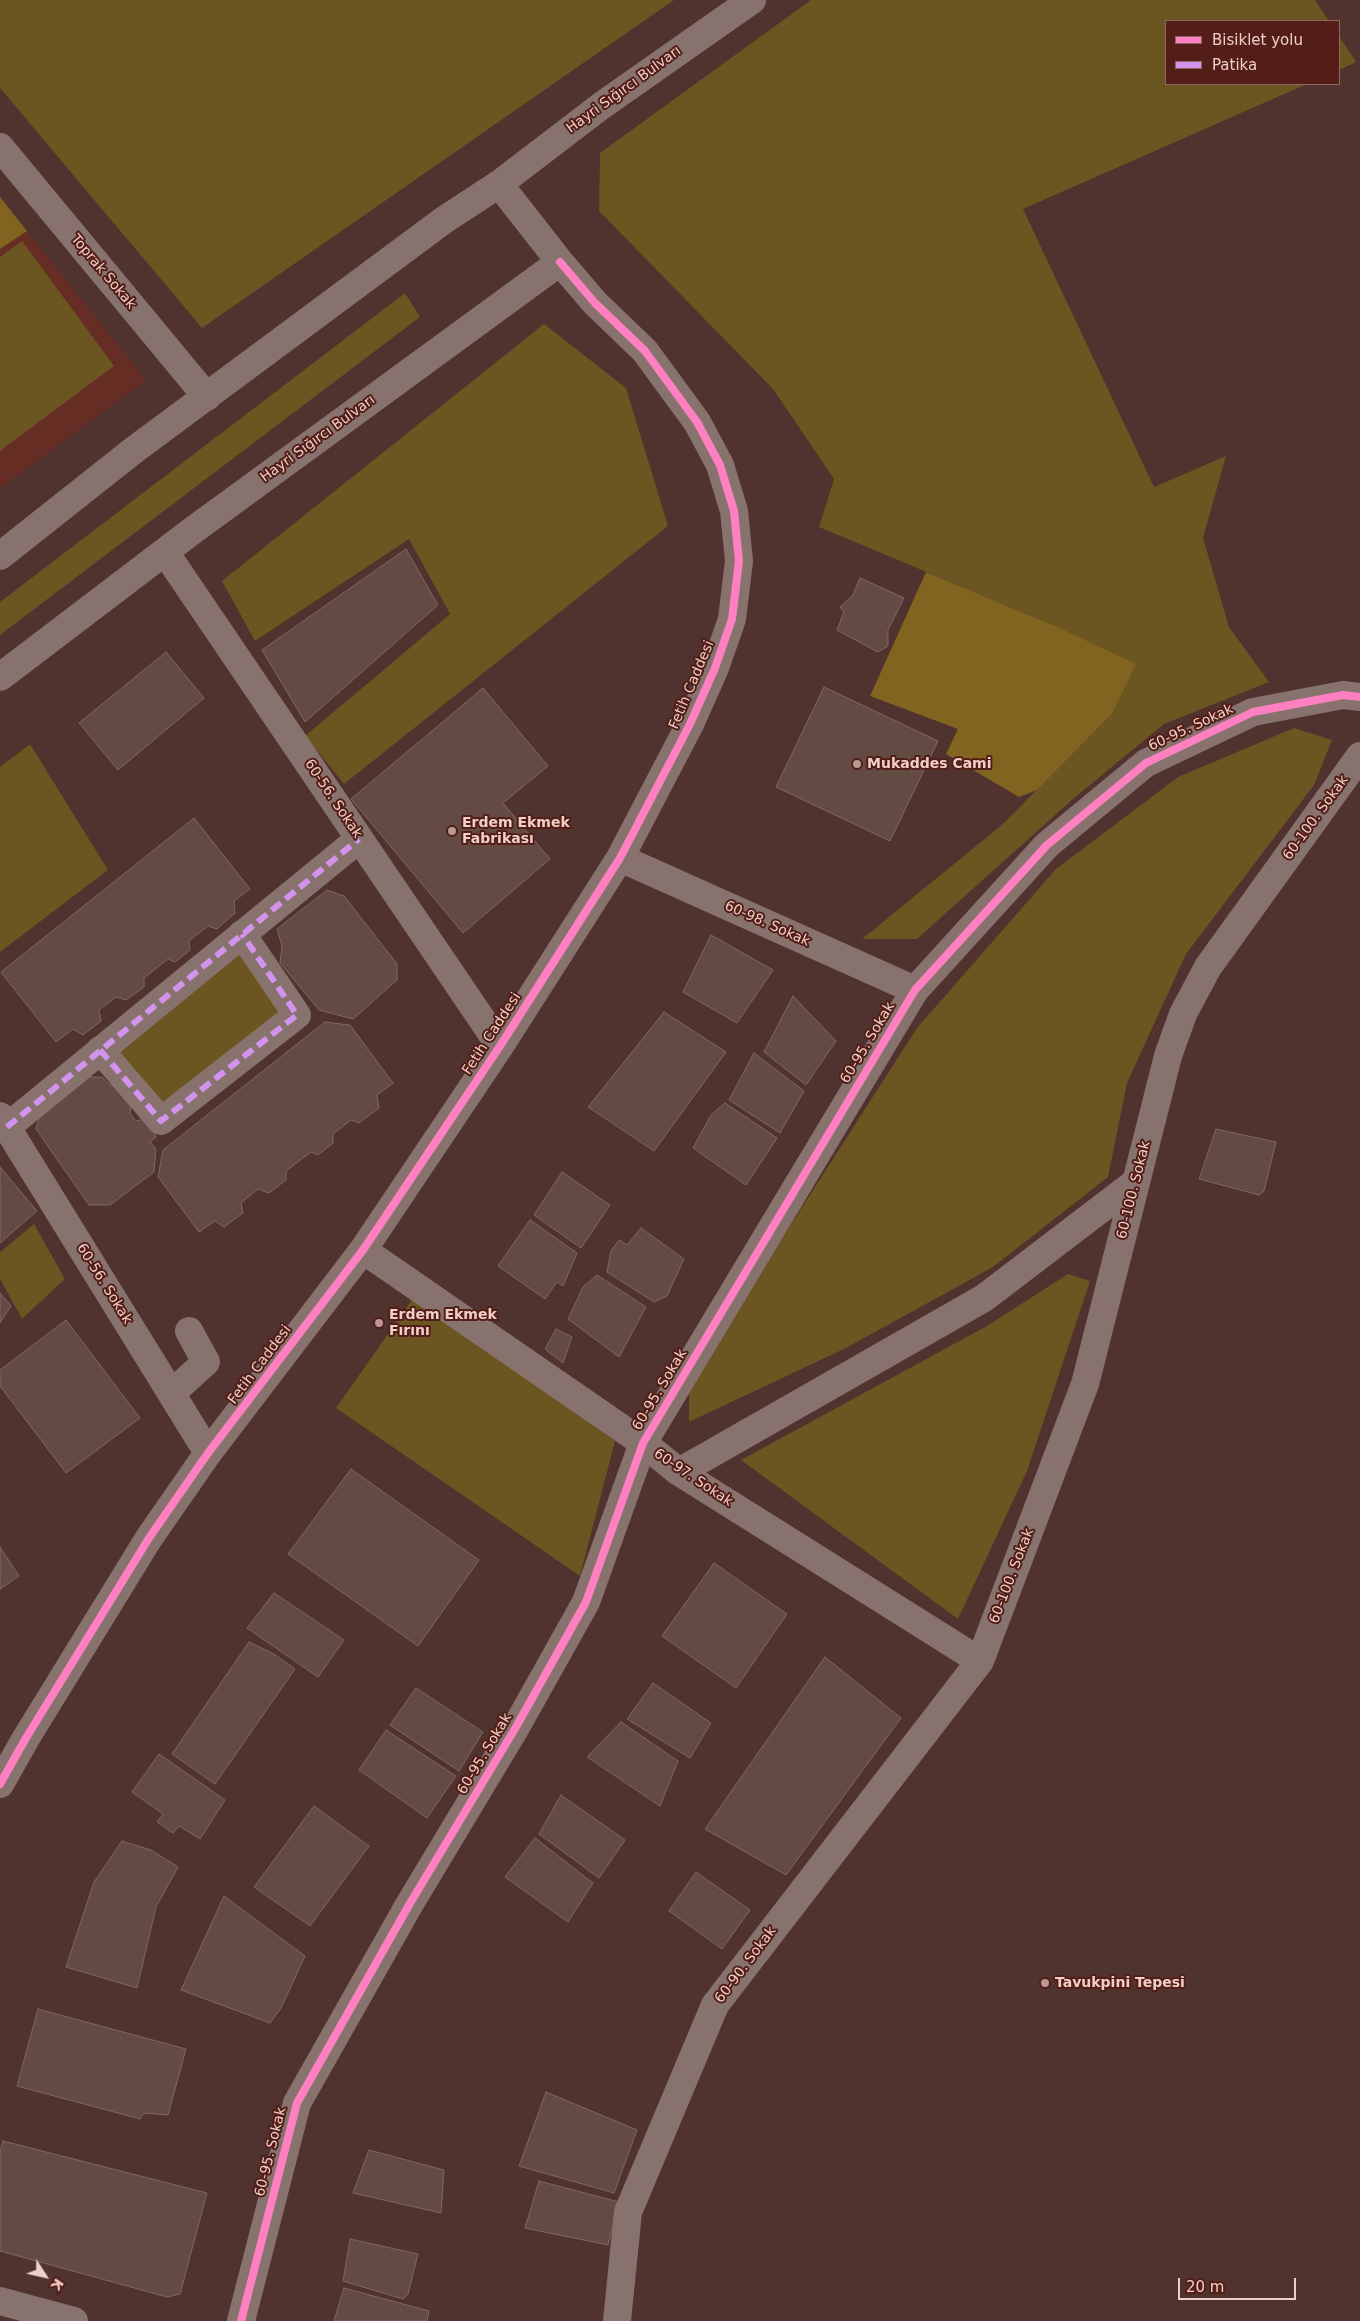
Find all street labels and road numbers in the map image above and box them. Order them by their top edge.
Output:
street label: Hayri Sığırcı Bulvarı [563,43,685,137]
street label: Toprak Sokak [67,231,139,313]
street label: Hayri Sığırcı Bulvarı [257,392,379,486]
street label: Fetih Caddesi [666,638,718,732]
street label: 60-95. Sokak [1146,701,1236,755]
street label: 60-56. Sokak [300,756,366,842]
street label: 60-100. Sokak [1280,772,1352,864]
street label: 60-98. Sokak [722,898,812,950]
street label: Fetih Caddesi [459,990,525,1078]
street label: 60-95. Sokak [837,999,899,1087]
street label: 60-100. Sokak [1114,1139,1154,1241]
street label: 60-56. Sokak [73,1241,135,1327]
street label: Fetih Caddesi [225,1322,295,1408]
street label: 60-95. Sokak [629,1346,691,1434]
street label: 60-97. Sokak [650,1445,736,1511]
street label: 60-100. Sokak [986,1526,1038,1626]
street label: 60-95. Sokak [454,1710,516,1798]
street label: 60-90. Sokak [712,1923,780,2007]
street label: 60-95. Sokak [252,2106,290,2198]

